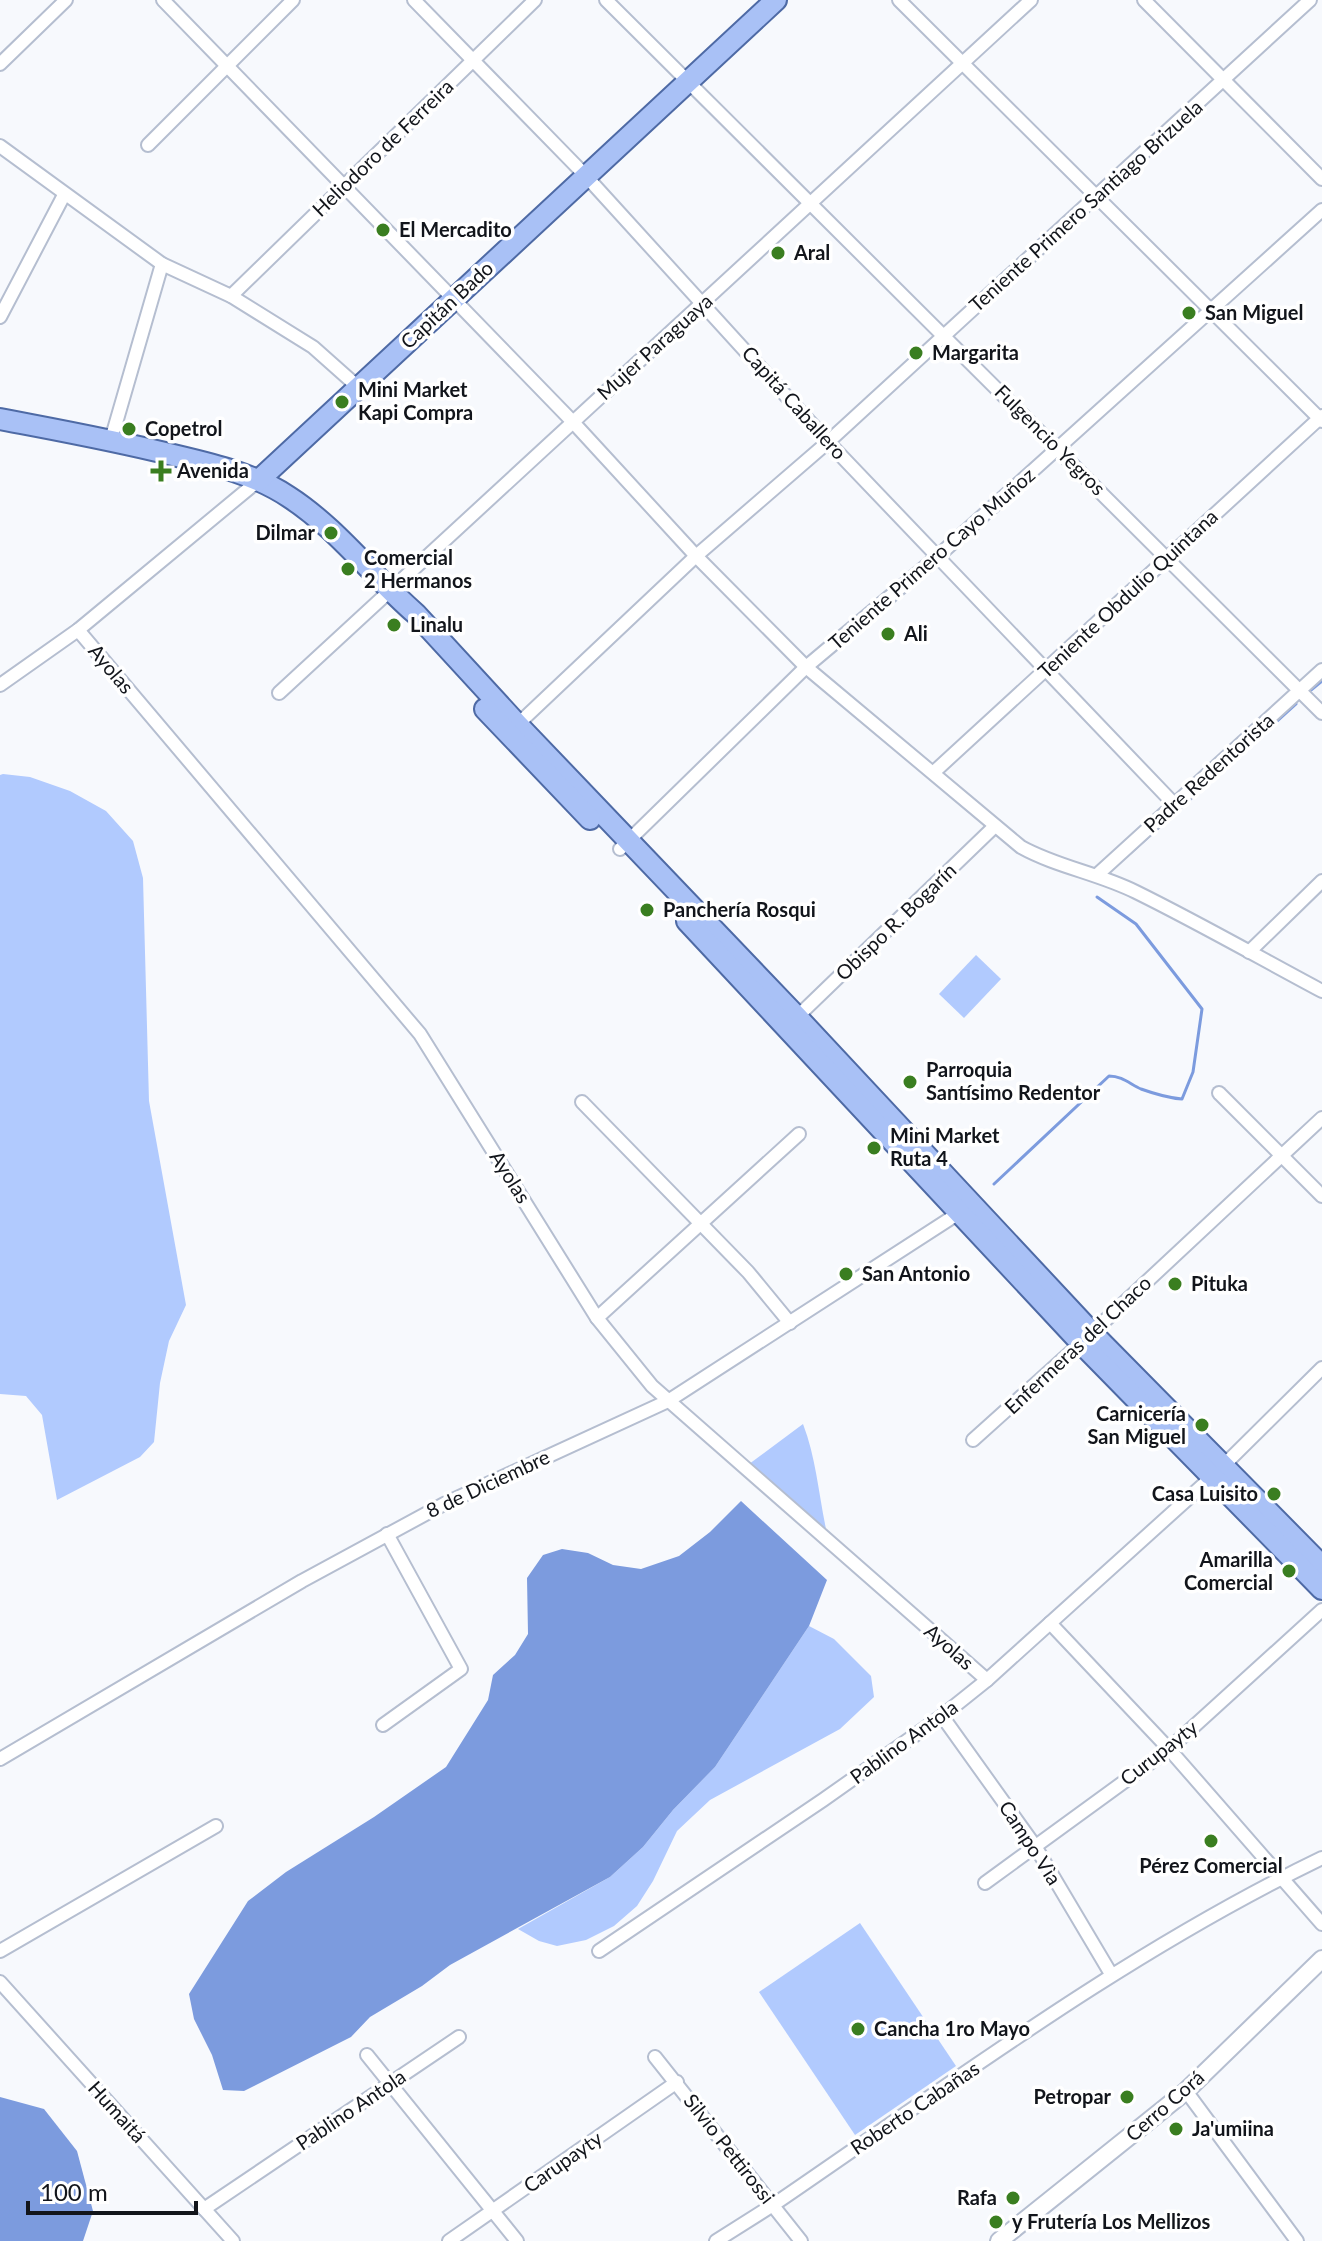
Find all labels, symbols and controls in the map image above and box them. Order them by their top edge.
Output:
street label: Heliodoro de Ferreira [307,74,458,221]
street label: Teniente Primero Santiago Brizuela [964,94,1207,316]
place label: El Mercadito [399,217,512,241]
marker: El Mercadito [374,221,392,239]
place label: Aral [793,240,830,264]
marker: Aral [769,244,787,262]
street label: Capitán Bado [395,255,498,353]
street label: Mujer Paraguaya [592,288,717,404]
place label: San Miguel [1205,300,1303,324]
marker: San Miguel [1180,304,1198,322]
place label: Margarita [932,340,1019,364]
street label: Capitá Caballero [738,341,852,464]
marker: Margarita [907,344,925,362]
place label: Mini Market Kapi Compra [358,377,473,424]
street label: Fulgencio Yegros [990,379,1111,500]
marker: Mini Market Kapi Compra [333,393,351,411]
place label: Copetrol [145,416,223,440]
marker: Copetrol [120,420,138,438]
place label: Avenida [176,458,249,482]
marker: Avenida [152,462,170,480]
street label: Teniente Primero Cayo Muñoz [823,462,1039,654]
street label: Teniente Obdulio Quintana [1033,504,1222,683]
place label: Dilmar [256,520,316,544]
marker: Dilmar [322,524,340,542]
place label: Comercial 2 Hermanos [364,545,472,592]
marker: Comercial 2 Hermanos [339,560,357,578]
place label: Linalu [410,612,463,636]
marker: Linalu [385,616,403,634]
place label: Ali [903,621,928,645]
marker: Ali [879,625,897,643]
street label: Ayolas [84,639,139,698]
street label: Padre Redentorista [1138,707,1278,837]
street label: Obispo R. Bogarín [830,858,961,985]
place label: Panchería Rosqui [663,897,816,921]
marker: Panchería Rosqui [638,901,656,919]
place label: Parroquia Santísimo Redentor [926,1057,1101,1104]
marker: Parroquia Santísimo Redentor [901,1073,919,1091]
place label: Mini Market Ruta 4 [890,1123,1000,1170]
marker: Mini Market Ruta 4 [865,1139,883,1157]
street label: Ayolas [485,1146,536,1207]
place label: San Antonio [862,1261,970,1285]
marker: San Antonio [837,1265,855,1283]
street label: Enfermeras del Chaco [999,1270,1156,1418]
place label: Pituka [1191,1271,1248,1295]
marker: Pituka [1166,1275,1184,1293]
place label: Carnicería San Miguel [1088,1401,1186,1448]
marker: Carnicería San Miguel [1193,1416,1211,1434]
street label: 8 de Diciembre [422,1444,553,1522]
place label: Casa Luisito [1152,1481,1258,1505]
marker: Casa Luisito [1265,1485,1283,1503]
place label: Amarilla Comercial [1184,1547,1273,1594]
marker: Amarilla Comercial [1280,1562,1298,1580]
street label: Ayolas [920,1618,979,1674]
street label: Pablino Antola [845,1694,962,1788]
street label: Curupayty [1115,1714,1202,1790]
street label: Campo Vìa [995,1796,1067,1889]
marker: Pérez Comercial [1202,1832,1220,1850]
place label: Pérez Comercial [1139,1853,1283,1877]
place label: Cancha 1ro Mayo [874,2016,1030,2040]
marker: Cancha 1ro Mayo [849,2020,867,2038]
street label: Roberto Cabañas [846,2055,983,2159]
street label: Pablino Antola [291,2064,410,2155]
street label: Cerro Corá [1120,2065,1208,2146]
street label: Humaitá [84,2076,152,2147]
place label: Petropar [1033,2084,1112,2108]
marker: Petropar [1118,2088,1136,2106]
street label: Silvio Pettirossi [679,2089,780,2208]
place label: Ja'umiina [1192,2116,1274,2140]
marker: Ja'umiina [1167,2120,1185,2138]
street label: Carupayty [519,2125,607,2197]
scale bar [28,2165,196,2215]
text: 100 m [40,2177,108,2206]
place label: Rafa [957,2185,997,2209]
marker: Rafa [1004,2189,1022,2207]
place label: y Frutería Los Mellizos [1012,2209,1211,2233]
marker: y Frutería Los Mellizos [987,2213,1005,2231]

